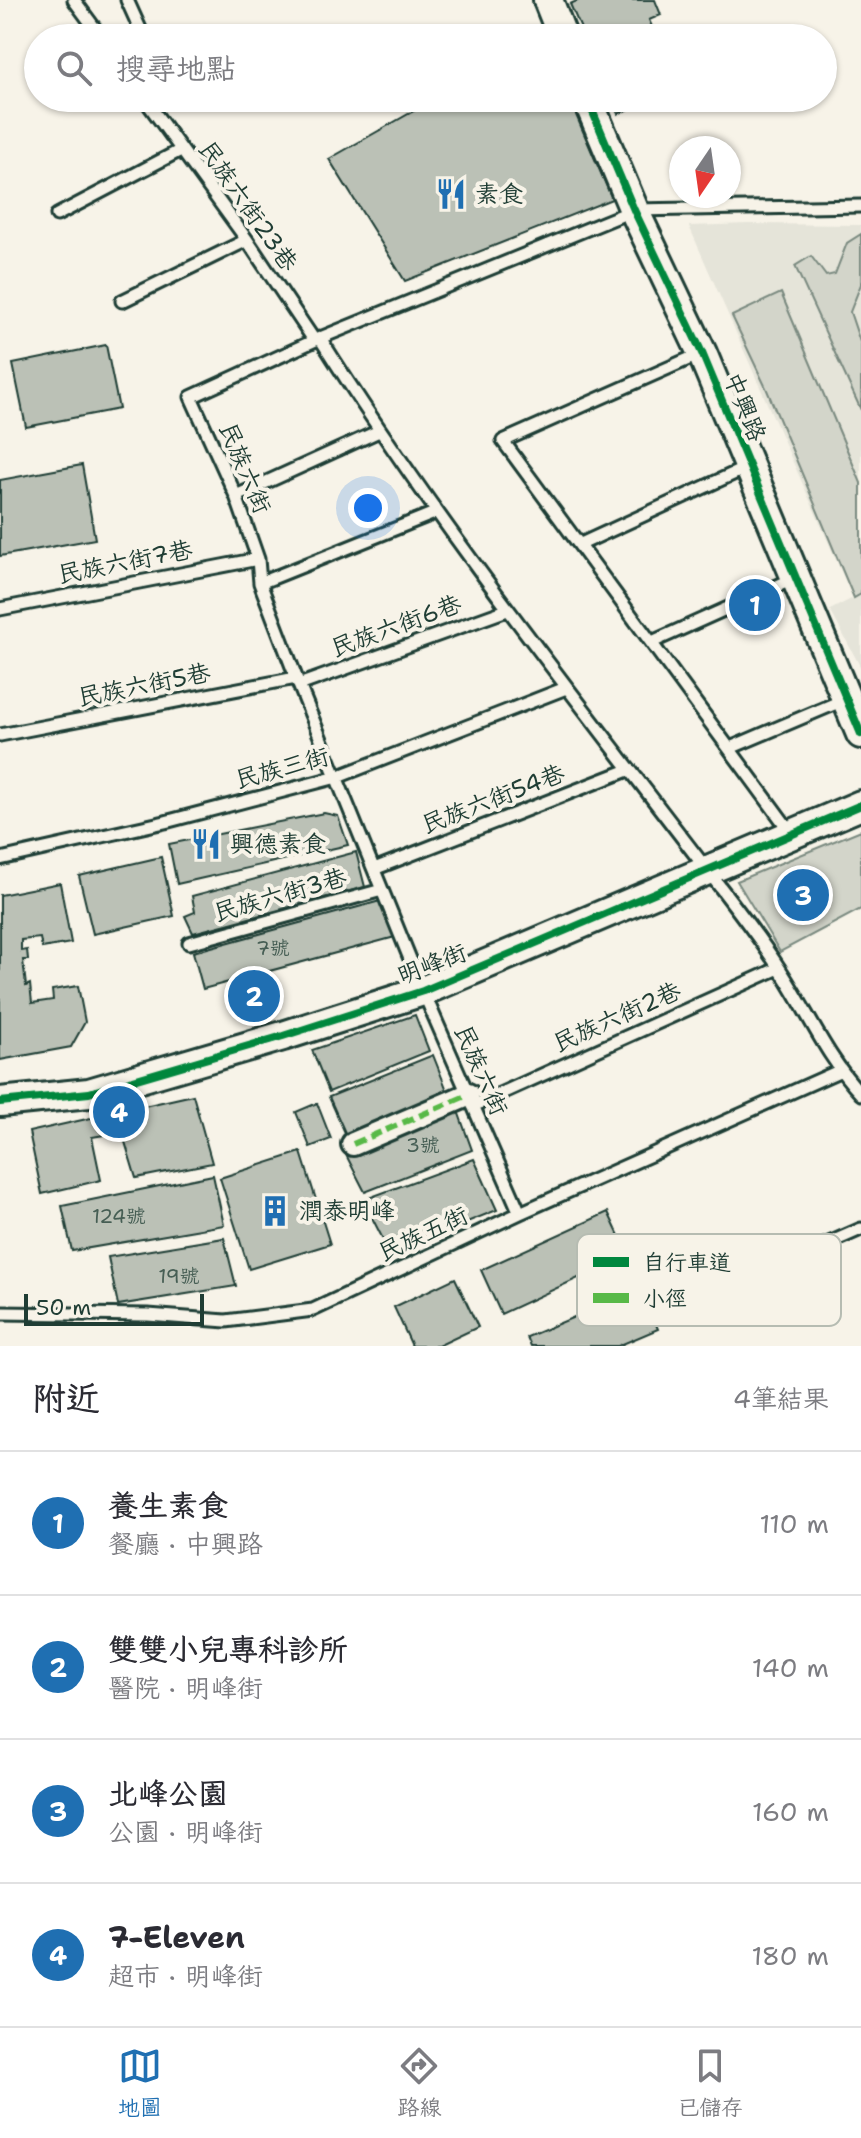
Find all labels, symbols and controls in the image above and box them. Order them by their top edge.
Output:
search box [24,24,837,112]
icon: search [52,46,96,90]
text: 搜尋地點 [116,48,236,89]
street label: 民族六街23巷 [191,134,305,278]
north arrow [669,136,741,208]
restaurant icon: 素食 [434,177,468,211]
place label: 素食 [475,178,523,210]
street label: 中興路 [717,368,773,446]
street label: 民族六街 [212,418,278,518]
your location [348,488,388,528]
street label: 民族六街7巷 [55,533,195,591]
pin: 1 [729,575,781,635]
street label: 民族六街6巷 [326,588,466,664]
street label: 民族六街5巷 [75,656,213,714]
street label: 民族三街 [231,740,333,796]
street label: 民族六街54巷 [417,757,569,841]
restaurant icon: 興德素食 [189,827,223,861]
place label: 興德素食 [230,828,326,860]
street label: 民族六街3巷 [210,861,350,929]
pin: 3 [777,865,829,925]
house number: 7號 [256,935,290,961]
street label: 明峰街 [393,936,471,992]
pin: 2 [228,966,280,1026]
street label: 民族六街2巷 [548,975,686,1059]
street label: 民族六街 [447,1020,515,1120]
pin: 4 [93,1082,145,1142]
house number: 3號 [406,1132,440,1158]
building icon: 潤泰明峰 [258,1194,292,1228]
place label: 潤泰明峰 [299,1195,395,1227]
street label: 民族五街 [373,1199,473,1269]
house number: 124號 [92,1203,146,1229]
legend [577,1234,841,1326]
text: 自行車道 [643,1248,731,1277]
house number: 19號 [158,1263,200,1289]
text: 小徑 [643,1284,687,1313]
scale bar [24,1290,204,1326]
text: 50 m [36,1293,91,1322]
text: 附近 [32,1375,100,1421]
text: 4筆結果 [733,1381,829,1416]
text: 養生素食 [108,1485,228,1526]
text: 1 [52,1506,64,1541]
text: 110 m [759,1506,829,1541]
text: 餐廳 · 中興路 [108,1526,263,1561]
text: 雙雙小兒專科診所 [108,1629,348,1670]
text: 2 [49,1650,67,1685]
text: 140 m [752,1650,829,1685]
text: 醫院 · 明峰街 [108,1670,263,1705]
text: 北峰公園 [108,1773,228,1814]
text: 3 [49,1794,67,1829]
text: 160 m [752,1794,829,1829]
text: 公園 · 明峰街 [108,1814,263,1849]
text: 7-Eleven [108,1917,245,1958]
text: 4 [49,1938,67,1973]
text: 180 m [751,1938,829,1973]
text: 超市 · 明峰街 [108,1958,263,1993]
tab: 地圖 [118,2044,162,2122]
tab: 路線 [397,2044,441,2122]
tab: 已儲存 [677,2044,743,2122]

